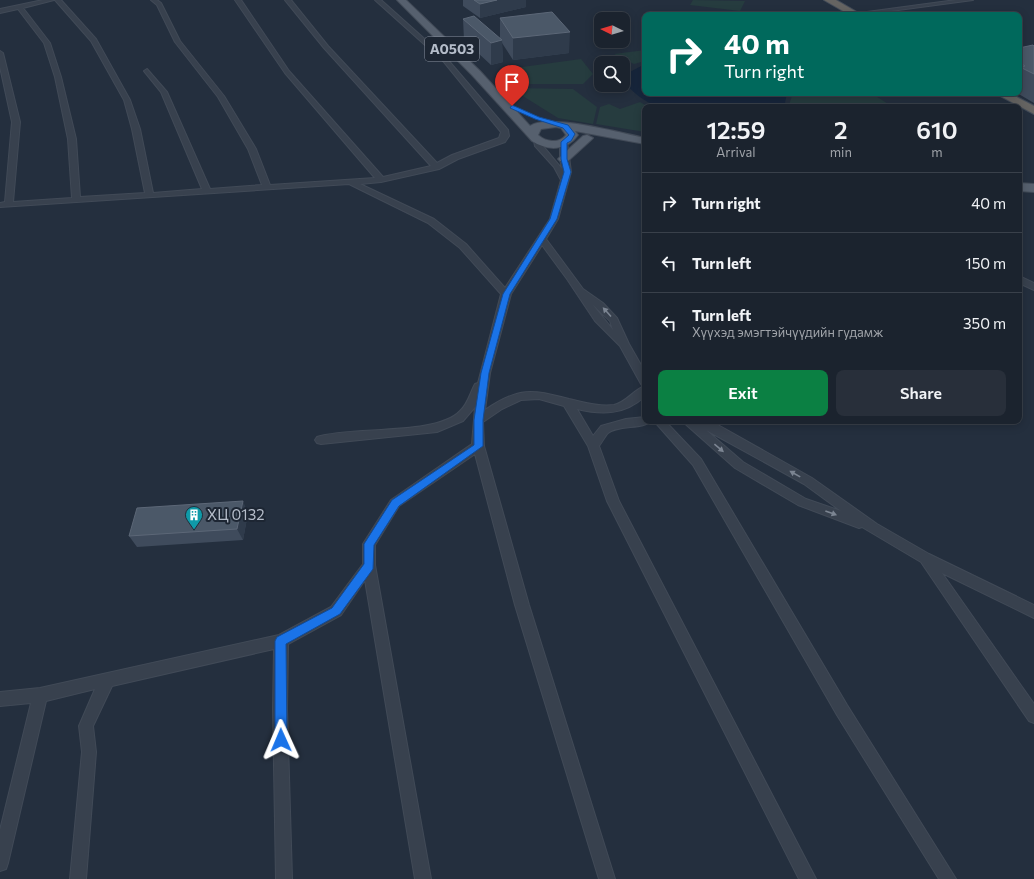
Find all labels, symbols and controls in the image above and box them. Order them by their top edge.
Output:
north arrow [594,12,630,48]
map controls [594,12,630,92]
text: 40 m [724,26,790,60]
icon: right [658,28,710,80]
road number: A0503 [425,37,479,61]
button: search [594,56,630,92]
text: Turn right [724,60,804,82]
pin [495,65,529,106]
icon: arrive [501,71,523,93]
text: 12:59 [706,115,765,144]
text: 2 [834,115,848,144]
text: 610 [916,115,958,144]
text: Arrival [716,144,756,160]
text: min [830,144,852,160]
text: m [931,144,943,160]
icon: right [658,192,680,214]
text: Turn right [692,194,761,212]
text: 40 m [971,194,1006,212]
icon: left [658,252,680,274]
text: Turn left [692,254,751,272]
text: 150 m [965,254,1006,272]
text: Turn left [692,306,751,324]
one-way arrow [602,307,612,317]
icon: left [658,312,680,334]
text: 350 m [963,314,1006,332]
text: Хүүхэд эмэгтэйчүүдийн гудамж [692,324,883,340]
button: Exit [658,370,828,416]
button: Share [836,370,1006,416]
one-way arrow [714,444,725,453]
one-way arrow [789,471,800,478]
building icon: ХЦ 0132 [184,505,204,530]
place label: ХЦ 0132 [207,505,265,523]
one-way arrow [826,510,838,516]
position arrow [260,719,302,761]

